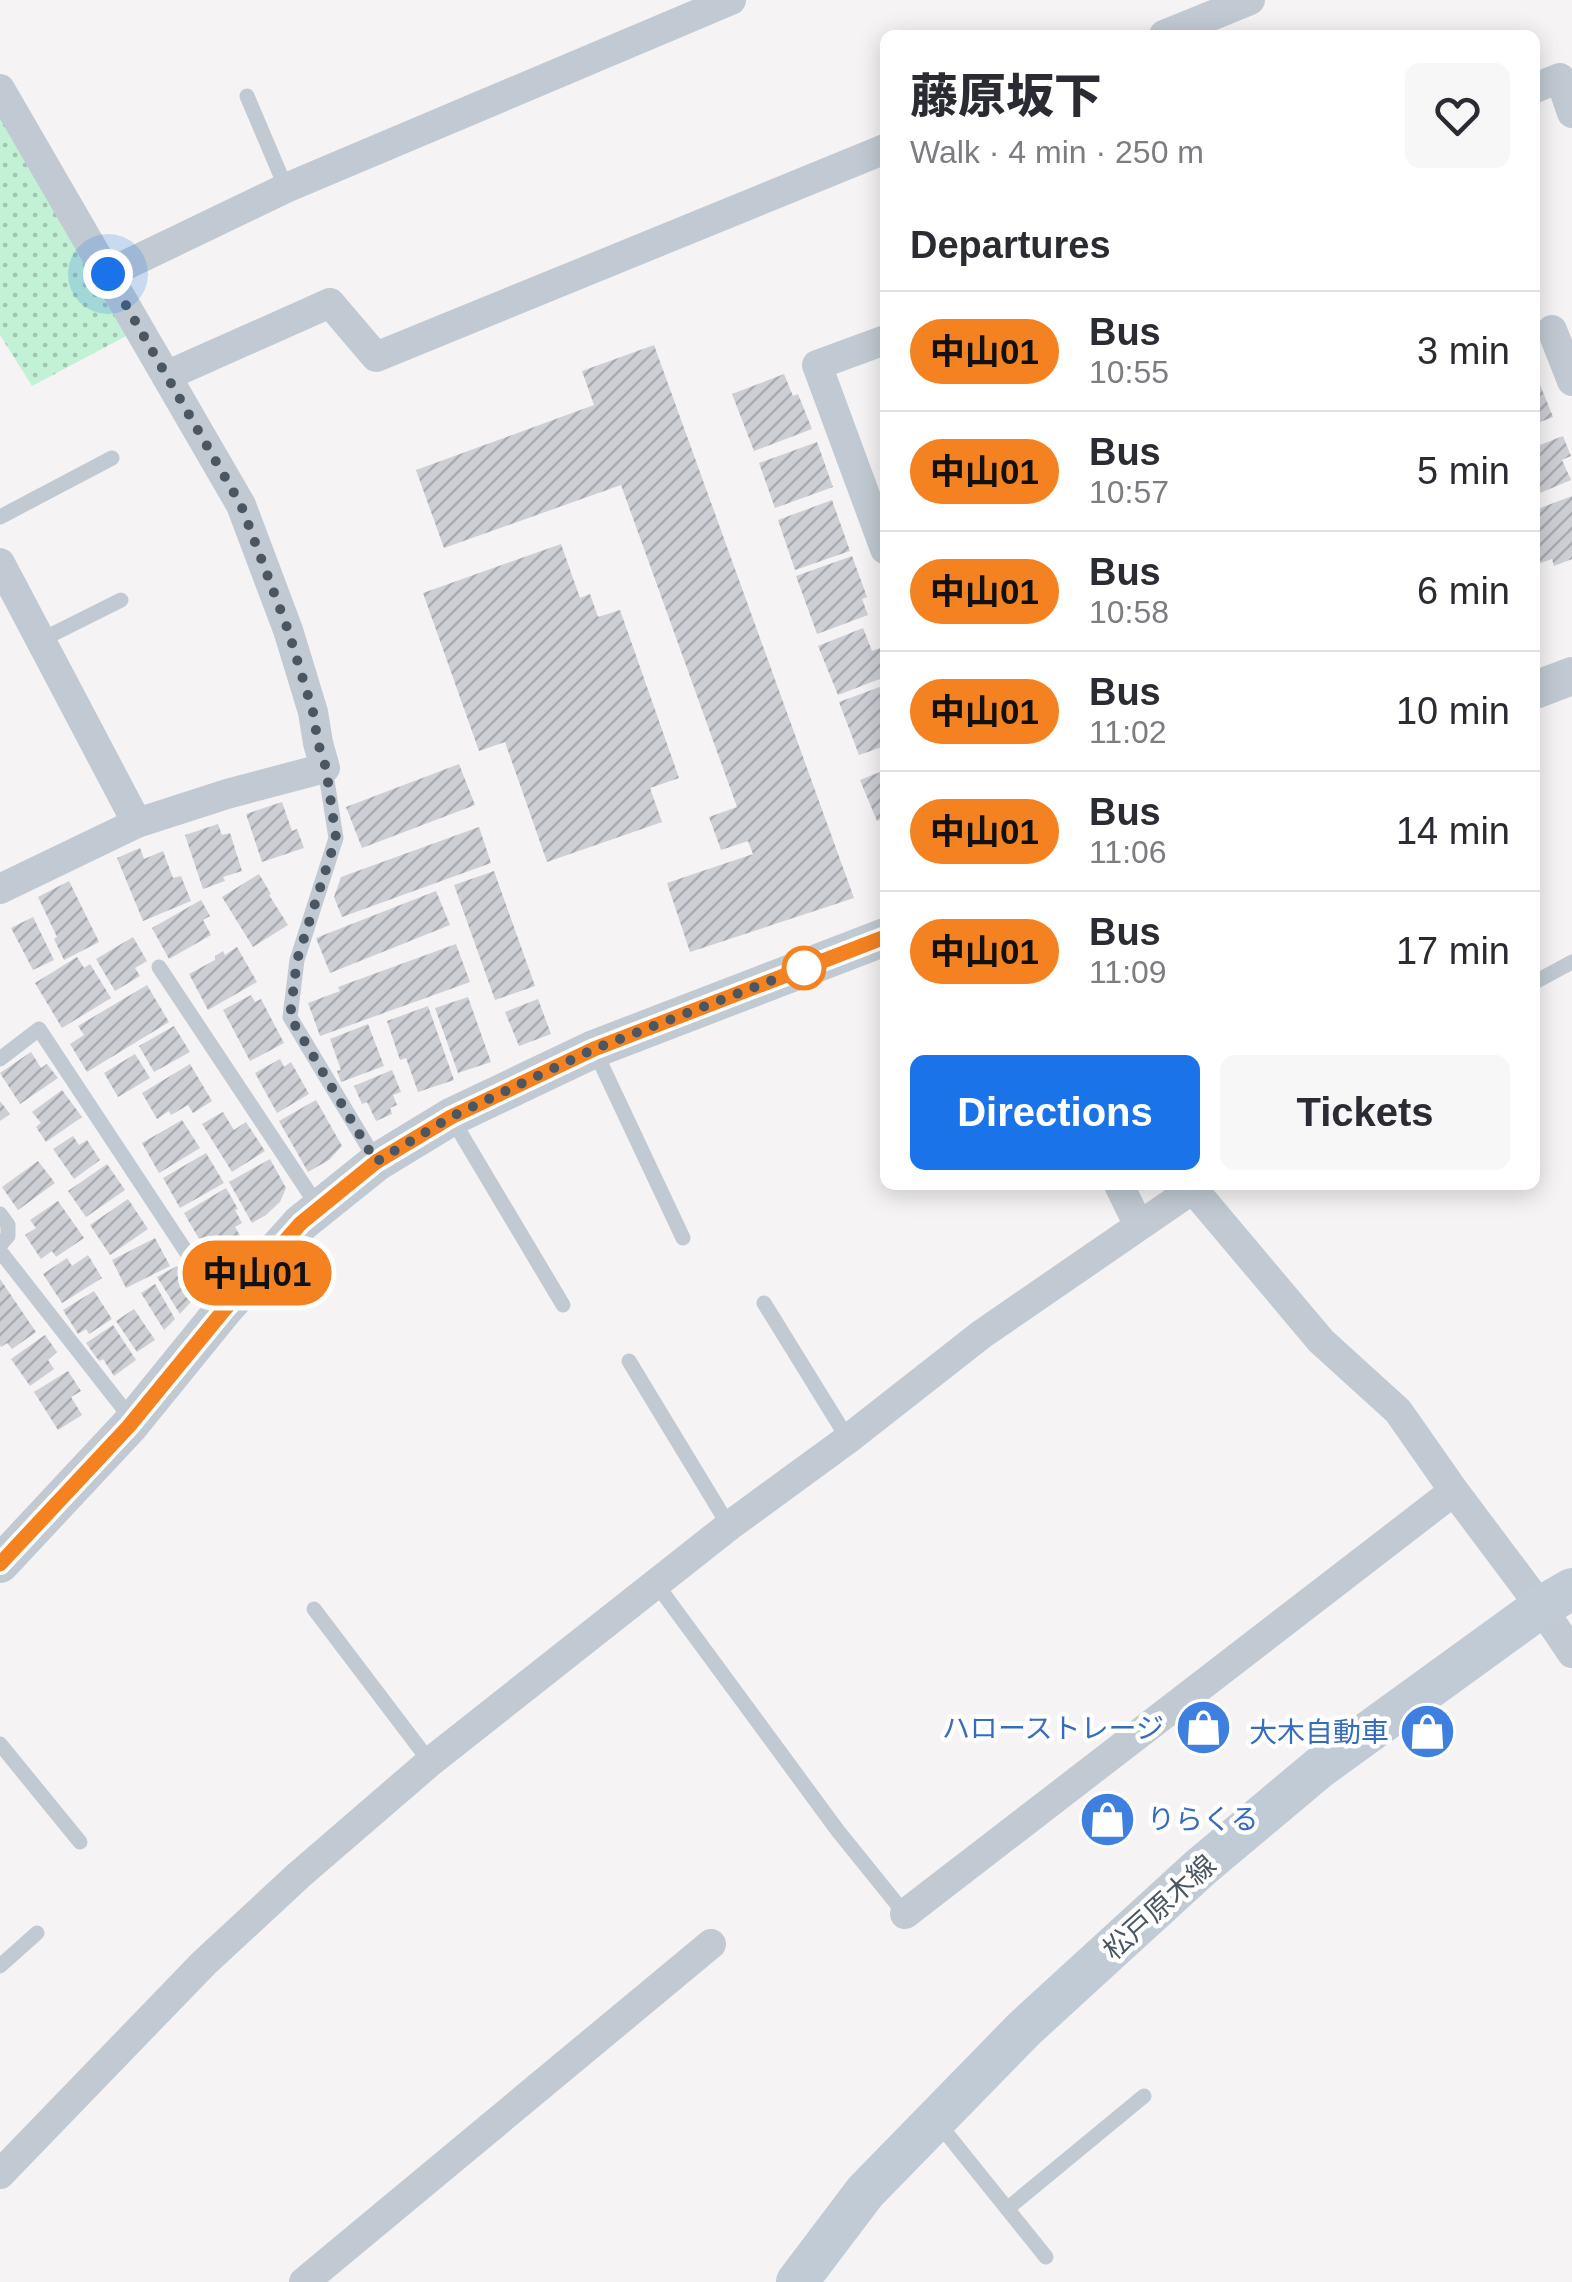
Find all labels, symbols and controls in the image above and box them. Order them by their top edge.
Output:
button: heart [1405,63,1510,168]
text: 藤原坂下 [910,70,1102,123]
text: Walk · 4 min · 250 m [910,134,1204,170]
text: Departures [910,224,1111,266]
your location [83,249,133,299]
text: Bus [1089,311,1161,353]
text: 3 min [1417,330,1510,372]
text: 中山01 [930,332,1039,371]
text: 10:55 [1089,354,1169,390]
text: Bus [1089,431,1161,473]
text: 5 min [1417,450,1510,492]
text: 中山01 [930,452,1039,491]
text: 10:57 [1089,474,1169,510]
text: Bus [1089,551,1161,593]
text: 6 min [1417,570,1510,612]
text: 中山01 [930,572,1039,611]
text: 10:58 [1089,594,1169,630]
text: Bus [1089,671,1161,713]
text: 10 min [1396,690,1510,732]
text: 中山01 [930,692,1039,731]
text: 11:02 [1089,714,1167,750]
text: Bus [1089,791,1161,833]
text: 14 min [1396,810,1510,852]
text: 中山01 [930,812,1039,851]
text: 11:06 [1089,834,1167,870]
text: Bus [1089,911,1161,953]
text: 17 min [1396,930,1510,972]
text: 中山01 [930,932,1039,971]
unlabelled marker [783,947,825,989]
text: 11:09 [1089,954,1167,990]
button: Directions [910,1055,1200,1170]
button: Tickets [1220,1055,1510,1170]
line badge: 中山01 [187,1240,327,1306]
text: 中山01 [203,1254,311,1293]
shop icon: ハローストレージ [1173,1698,1233,1758]
shop icon: 大木自動車 [1398,1702,1458,1762]
place label: ハローストレージ [942,1713,1164,1744]
place label: 大木自動車 [1249,1717,1389,1748]
shop icon: りらくる [1078,1789,1138,1849]
place label: りらくる [1147,1804,1258,1835]
street label: 松戸原木線 [1097,1849,1222,1966]

